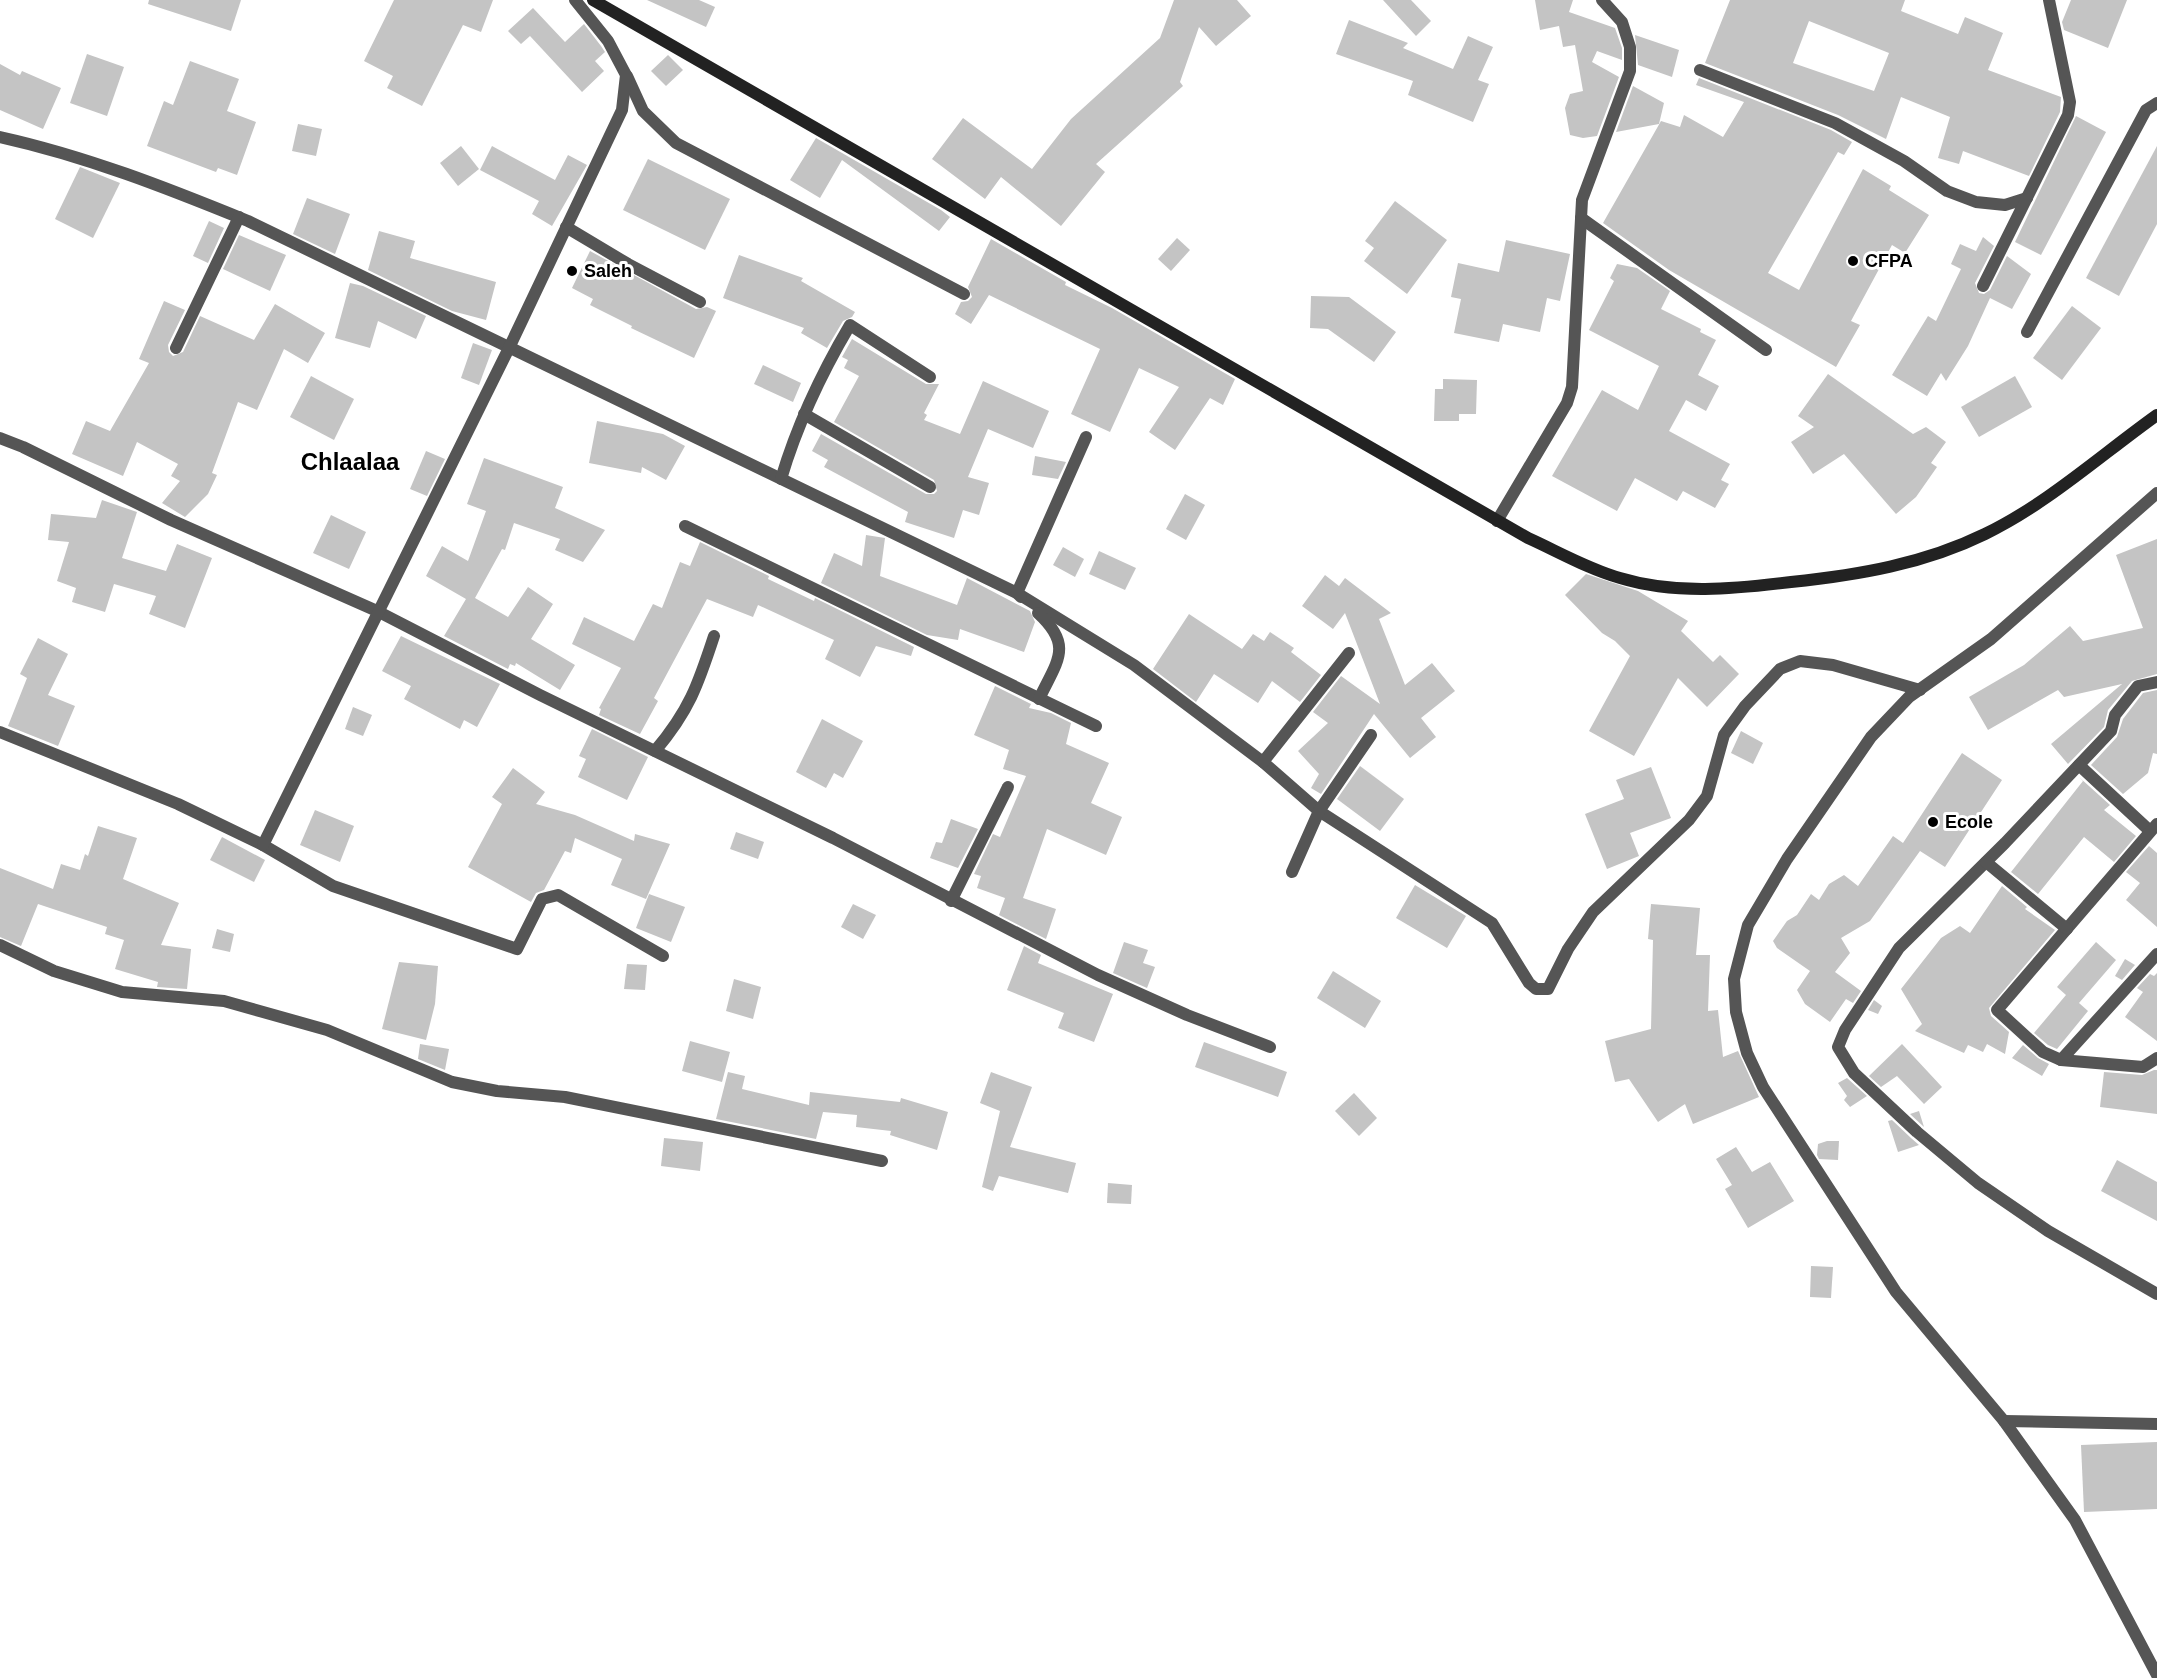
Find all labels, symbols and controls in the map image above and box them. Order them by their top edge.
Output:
place label: CFPA [1865,251,1913,271]
marker: CFPA [1846,254,1860,268]
place label: Saleh [584,261,632,281]
marker: Saleh [565,264,579,278]
district label: Chlaalaa [301,448,400,475]
place label: Ecole [1945,812,1993,832]
marker: Ecole [1926,815,1940,829]

